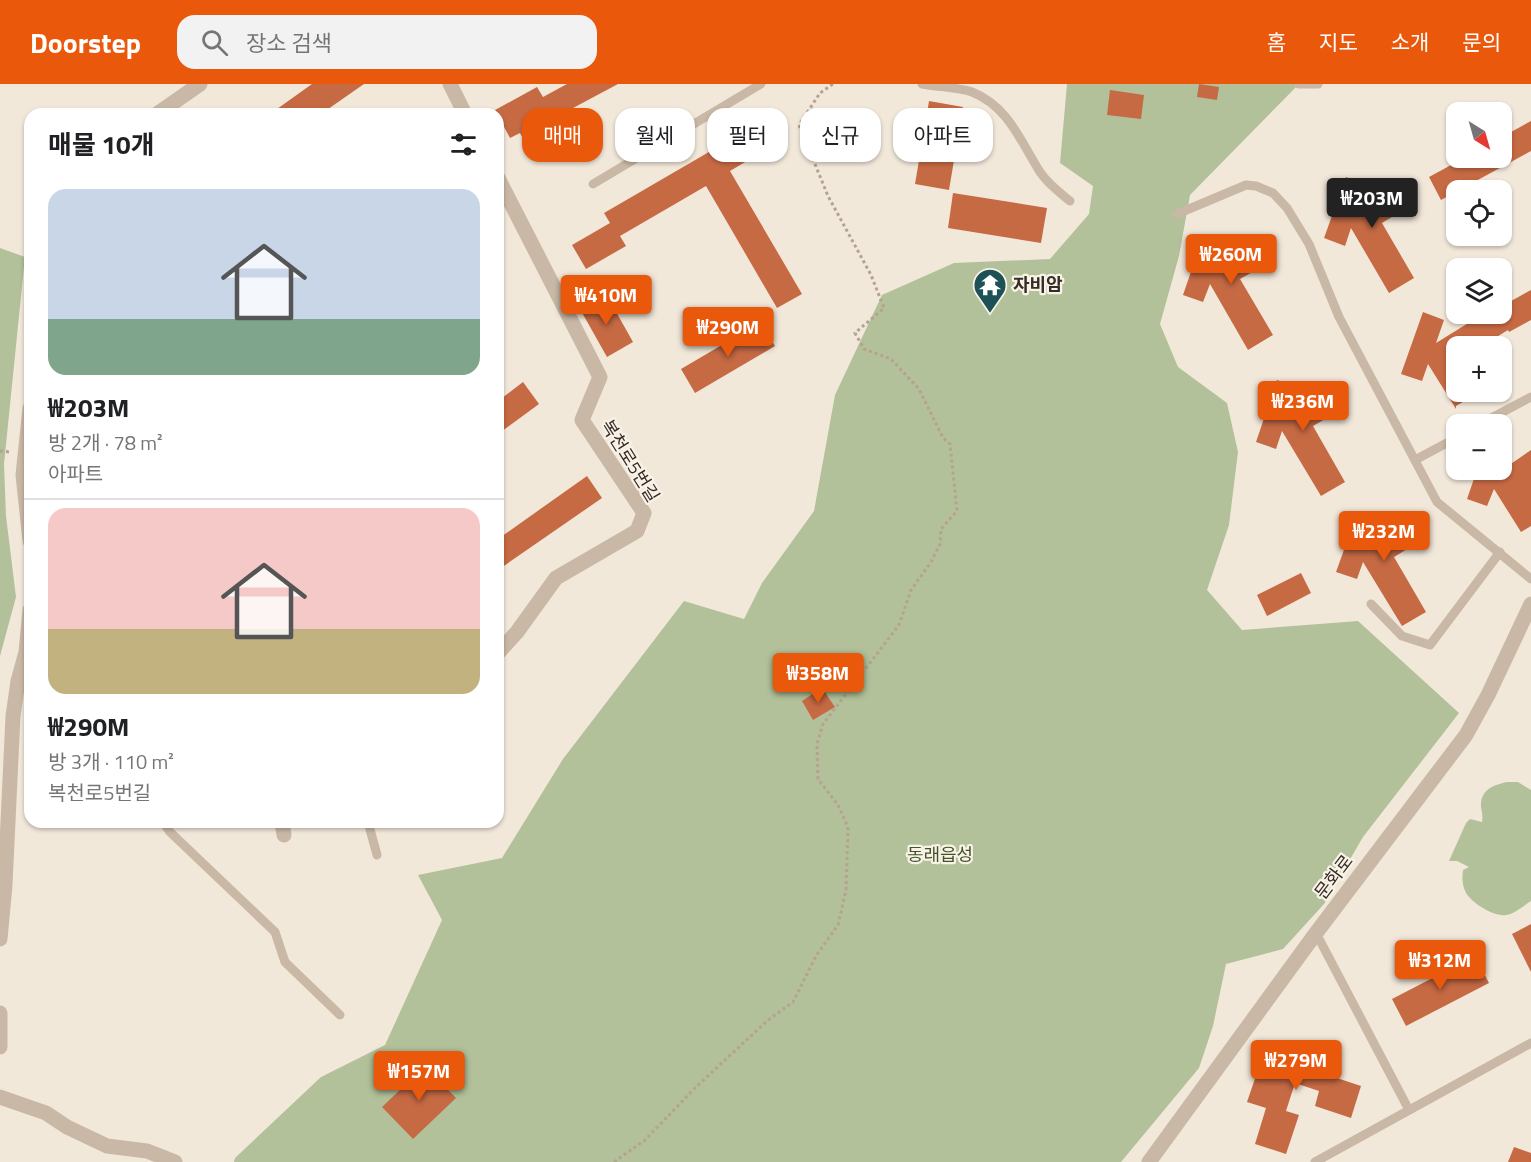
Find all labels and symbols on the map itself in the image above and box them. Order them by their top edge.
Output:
north arrow [1446,102,1512,168]
pin: ₩203M [1330,178,1414,229]
pin: ₩260M [1189,234,1273,285]
temple icon: 자비암 [972,267,1008,314]
place label: 자비암 [1013,271,1063,298]
pin: ₩410M [564,275,648,326]
pin: ₩290M [686,307,770,358]
pin: ₩236M [1261,381,1345,432]
street label: 복천로5번길 [594,414,666,507]
pin: ₩232M [1342,511,1426,562]
pin: ₩358M [776,653,860,704]
park label: 동래읍성 [907,841,973,868]
street label: 문화로 [1308,849,1359,905]
pin: ₩312M [1398,940,1482,991]
pin: ₩279M [1254,1040,1338,1091]
pin: ₩157M [377,1051,461,1102]

